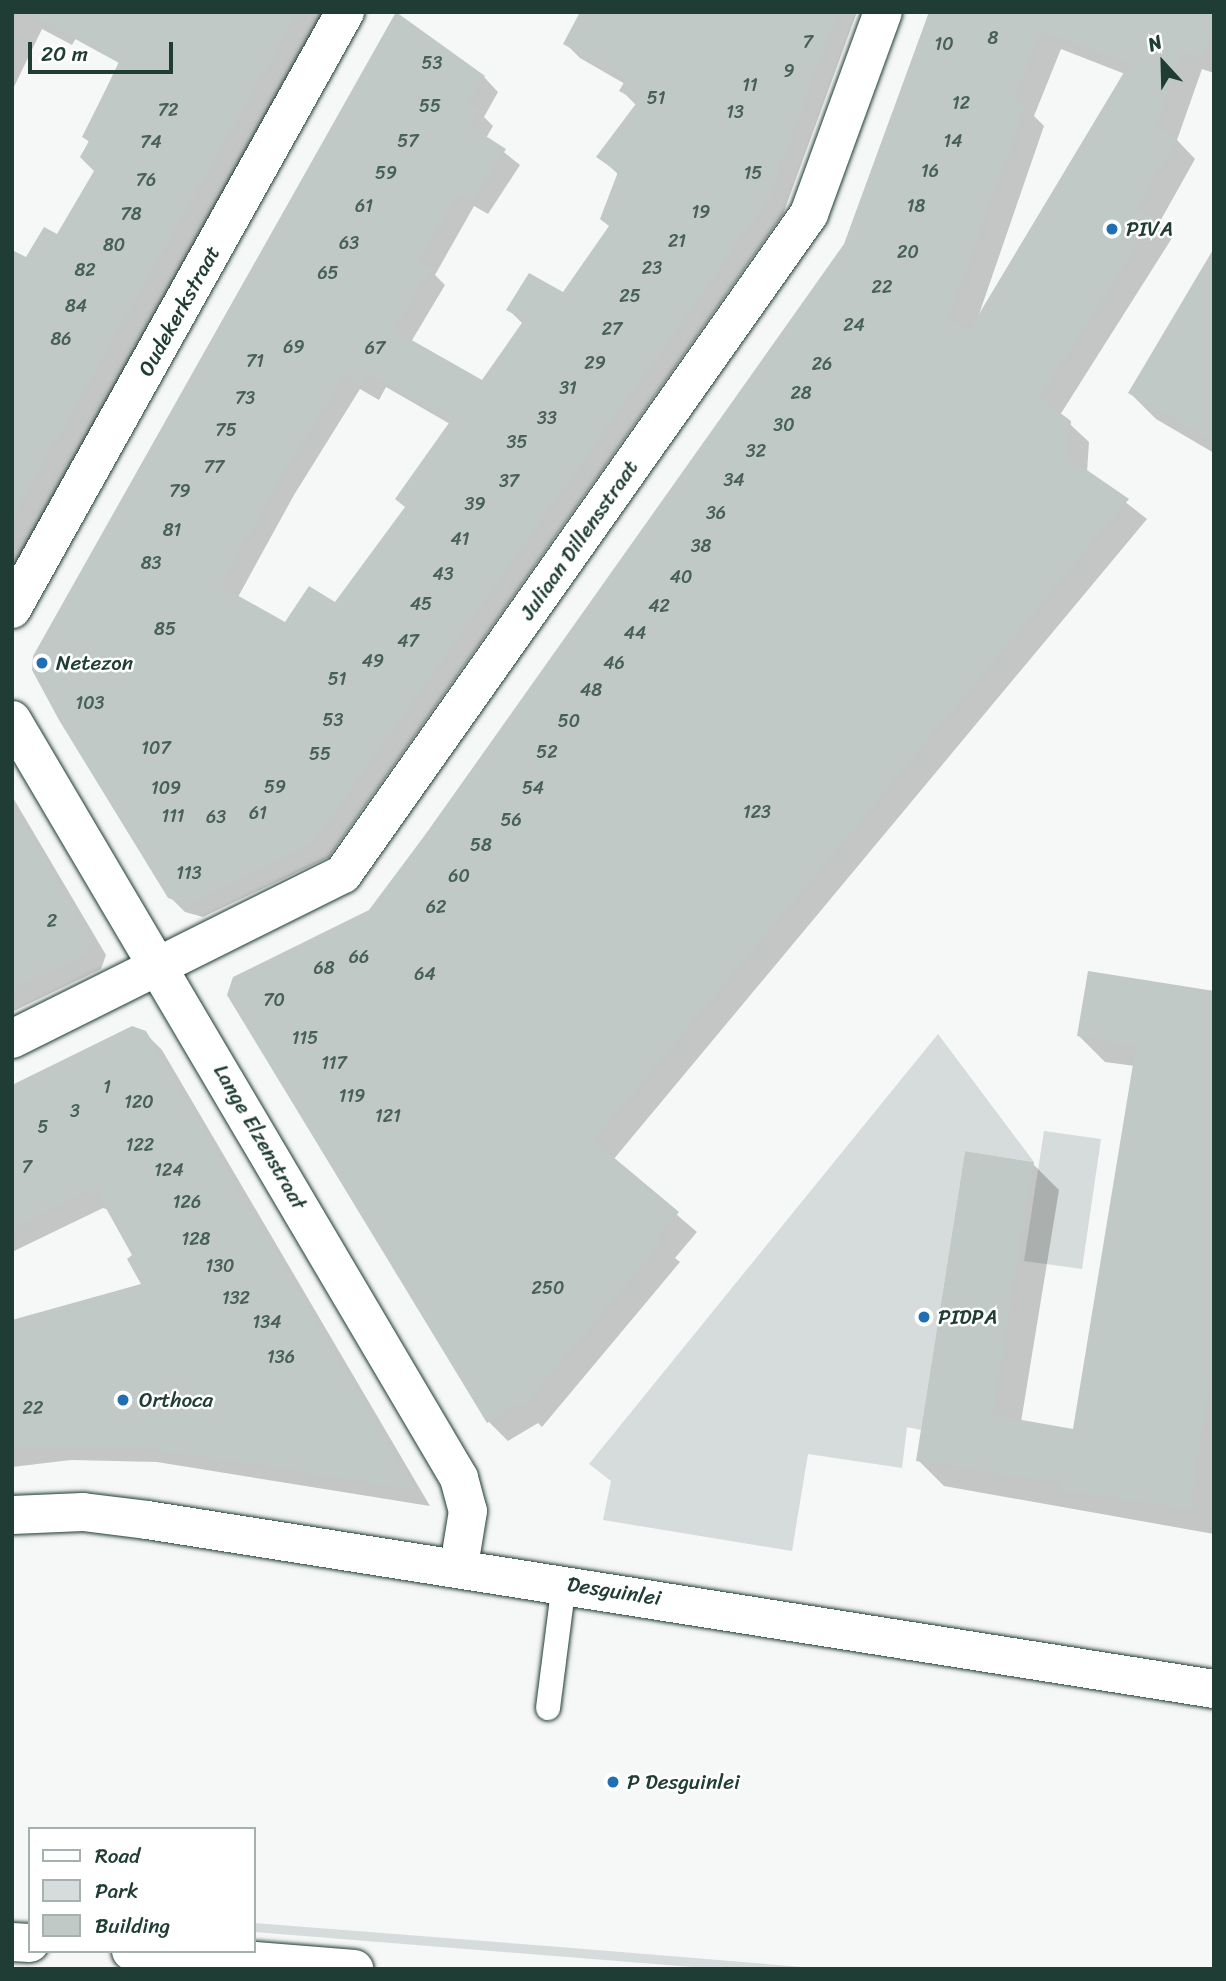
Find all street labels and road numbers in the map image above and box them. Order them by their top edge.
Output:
street label: Oudekerkstraat [133,242,225,380]
street label: Juliaan Dillensstraat [514,455,644,625]
street label: Lange Elzenstraat [208,1059,312,1215]
street label: Desguinlei [565,1571,663,1611]

